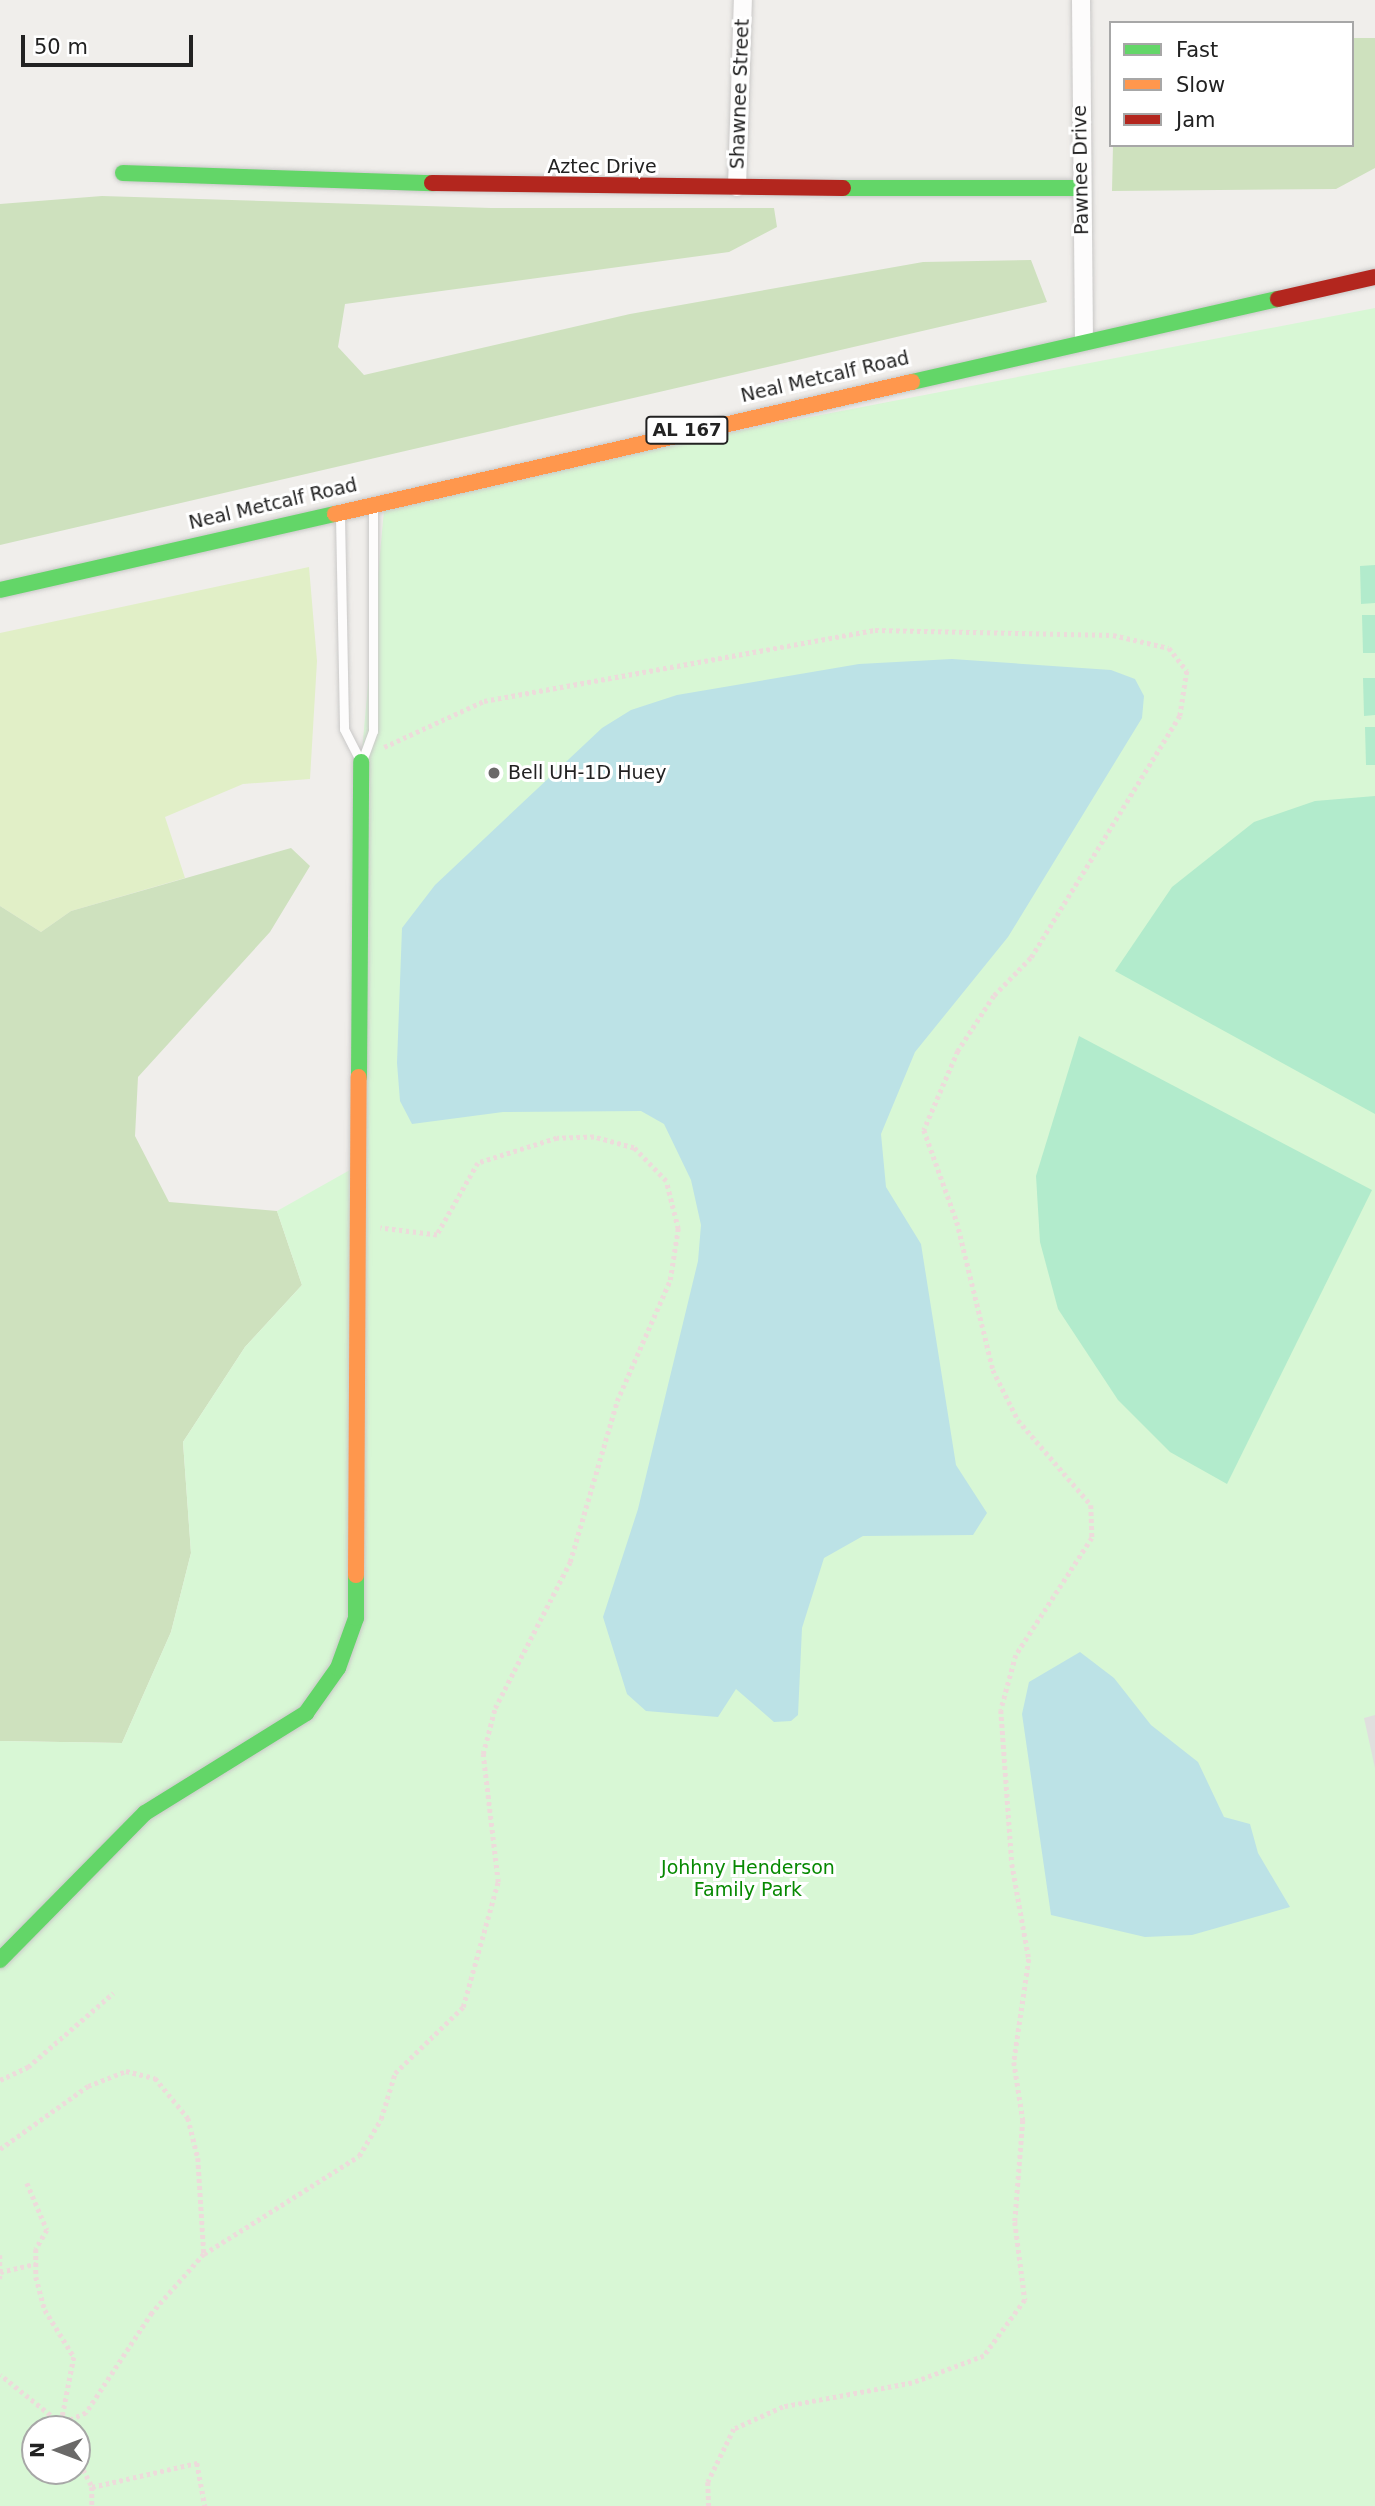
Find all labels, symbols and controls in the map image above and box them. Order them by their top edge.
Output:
street label: Shawnee Street [726,18,754,170]
scale bar [24,21,196,65]
legend [1109,21,1354,147]
text: 50 m [34,35,88,59]
text: Fast [1176,38,1218,62]
text: Slow [1176,73,1225,97]
street label: Pawnee Drive [1068,105,1094,235]
text: Jam [1176,108,1216,132]
street label: Aztec Drive [547,156,657,178]
street label: Neal Metcalf Road [739,347,911,407]
road number: AL 167 [645,416,729,444]
street label: Neal Metcalf Road [187,474,359,534]
place label: Bell UH-1D Huey [508,762,666,784]
marker: Bell UH-1D Huey [486,765,502,781]
park label: Johhny Henderson Family Park [661,1857,835,1901]
north arrow [21,2415,91,2485]
text: N [26,2442,48,2458]

